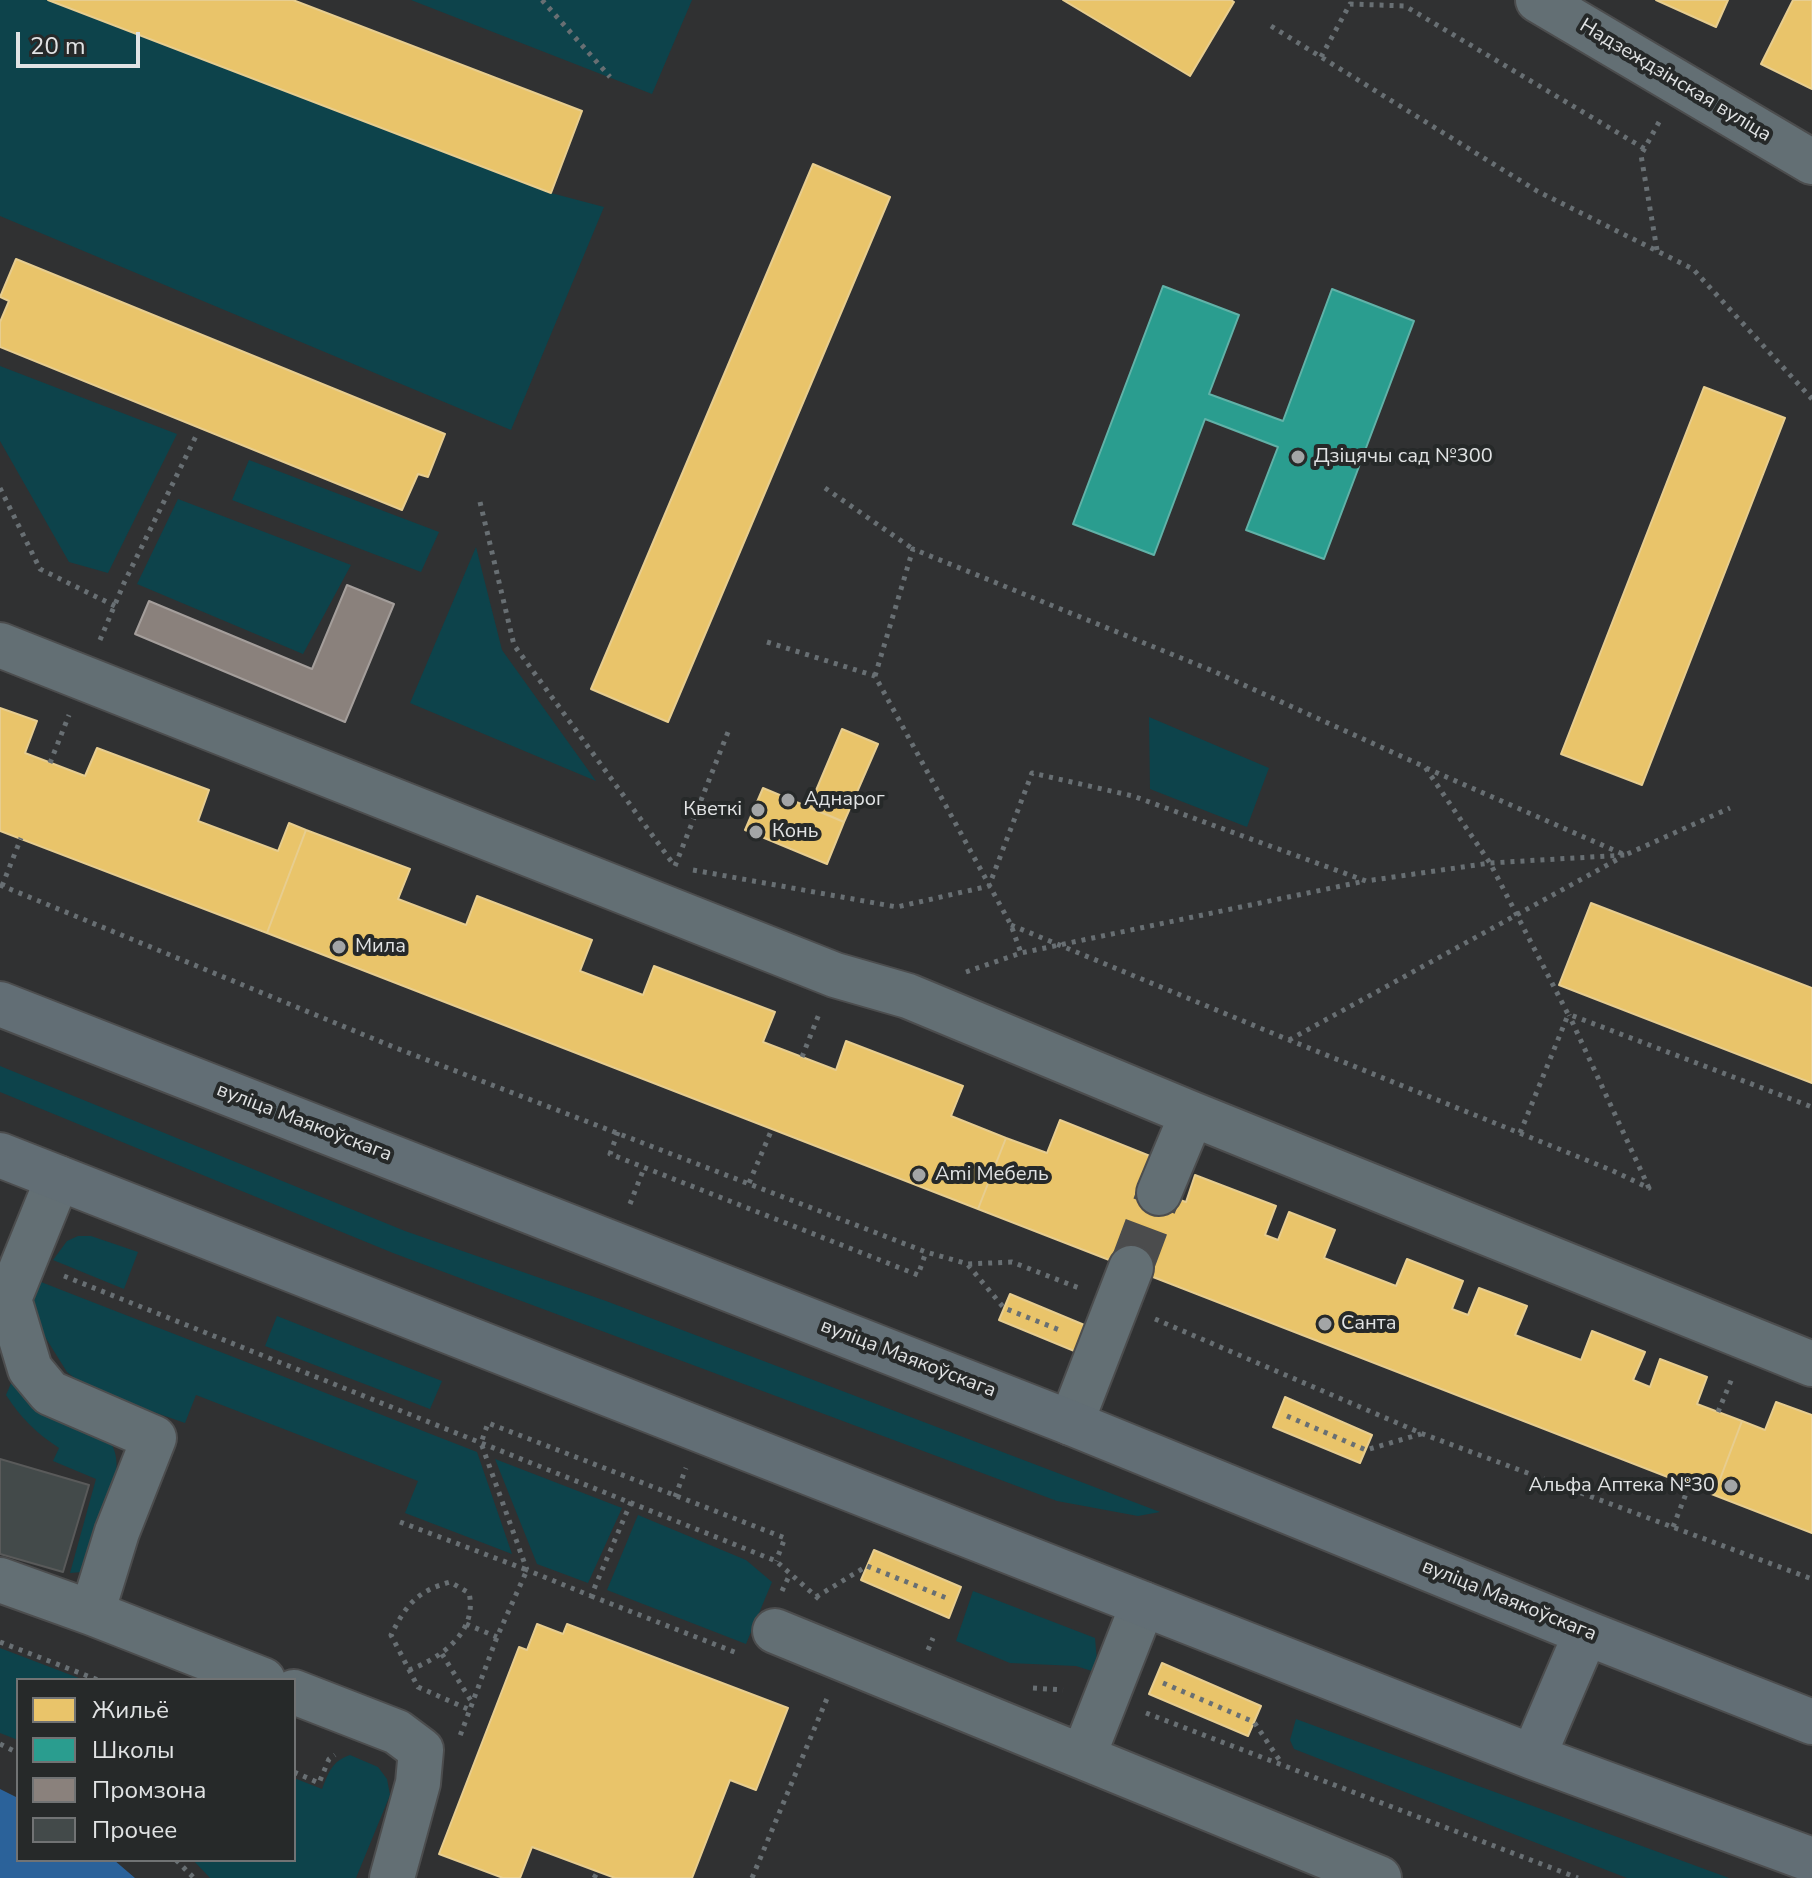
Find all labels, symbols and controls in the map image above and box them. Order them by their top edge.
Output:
street label: Надзеждзінская вуліца [1575,14,1775,148]
scale bar [20,16,144,66]
text: 20 m [30,30,86,62]
place label: Дзіцячы сад №300 [1314,445,1493,469]
marker: Дзіцячы сад №300 [1289,448,1307,466]
place label: Аднарог [804,788,885,812]
marker: Аднарог [779,791,797,809]
place label: Кветкі [683,798,742,822]
marker: Кветкі [749,801,767,819]
place label: Конь [772,820,818,844]
marker: Конь [747,823,765,841]
place label: Мила [355,935,406,959]
marker: Мила [330,938,348,956]
street label: вуліца Маякоўскага [213,1078,395,1168]
place label: Ami Мебель [935,1163,1049,1187]
marker: Ami Мебель [910,1166,928,1184]
place label: Санта [1341,1312,1396,1336]
street label: вуліца Маякоўскага [817,1314,999,1404]
marker: Санта [1316,1315,1334,1333]
place label: Альфа Аптека №30 [1528,1474,1715,1498]
marker: Альфа Аптека №30 [1722,1477,1740,1495]
street label: вуліца Маякоўскага [1418,1555,1600,1647]
legend [16,1678,296,1862]
text: Жильё [92,1694,169,1726]
text: Школы [92,1734,175,1766]
text: Промзона [92,1774,206,1806]
text: Прочее [92,1814,177,1846]

